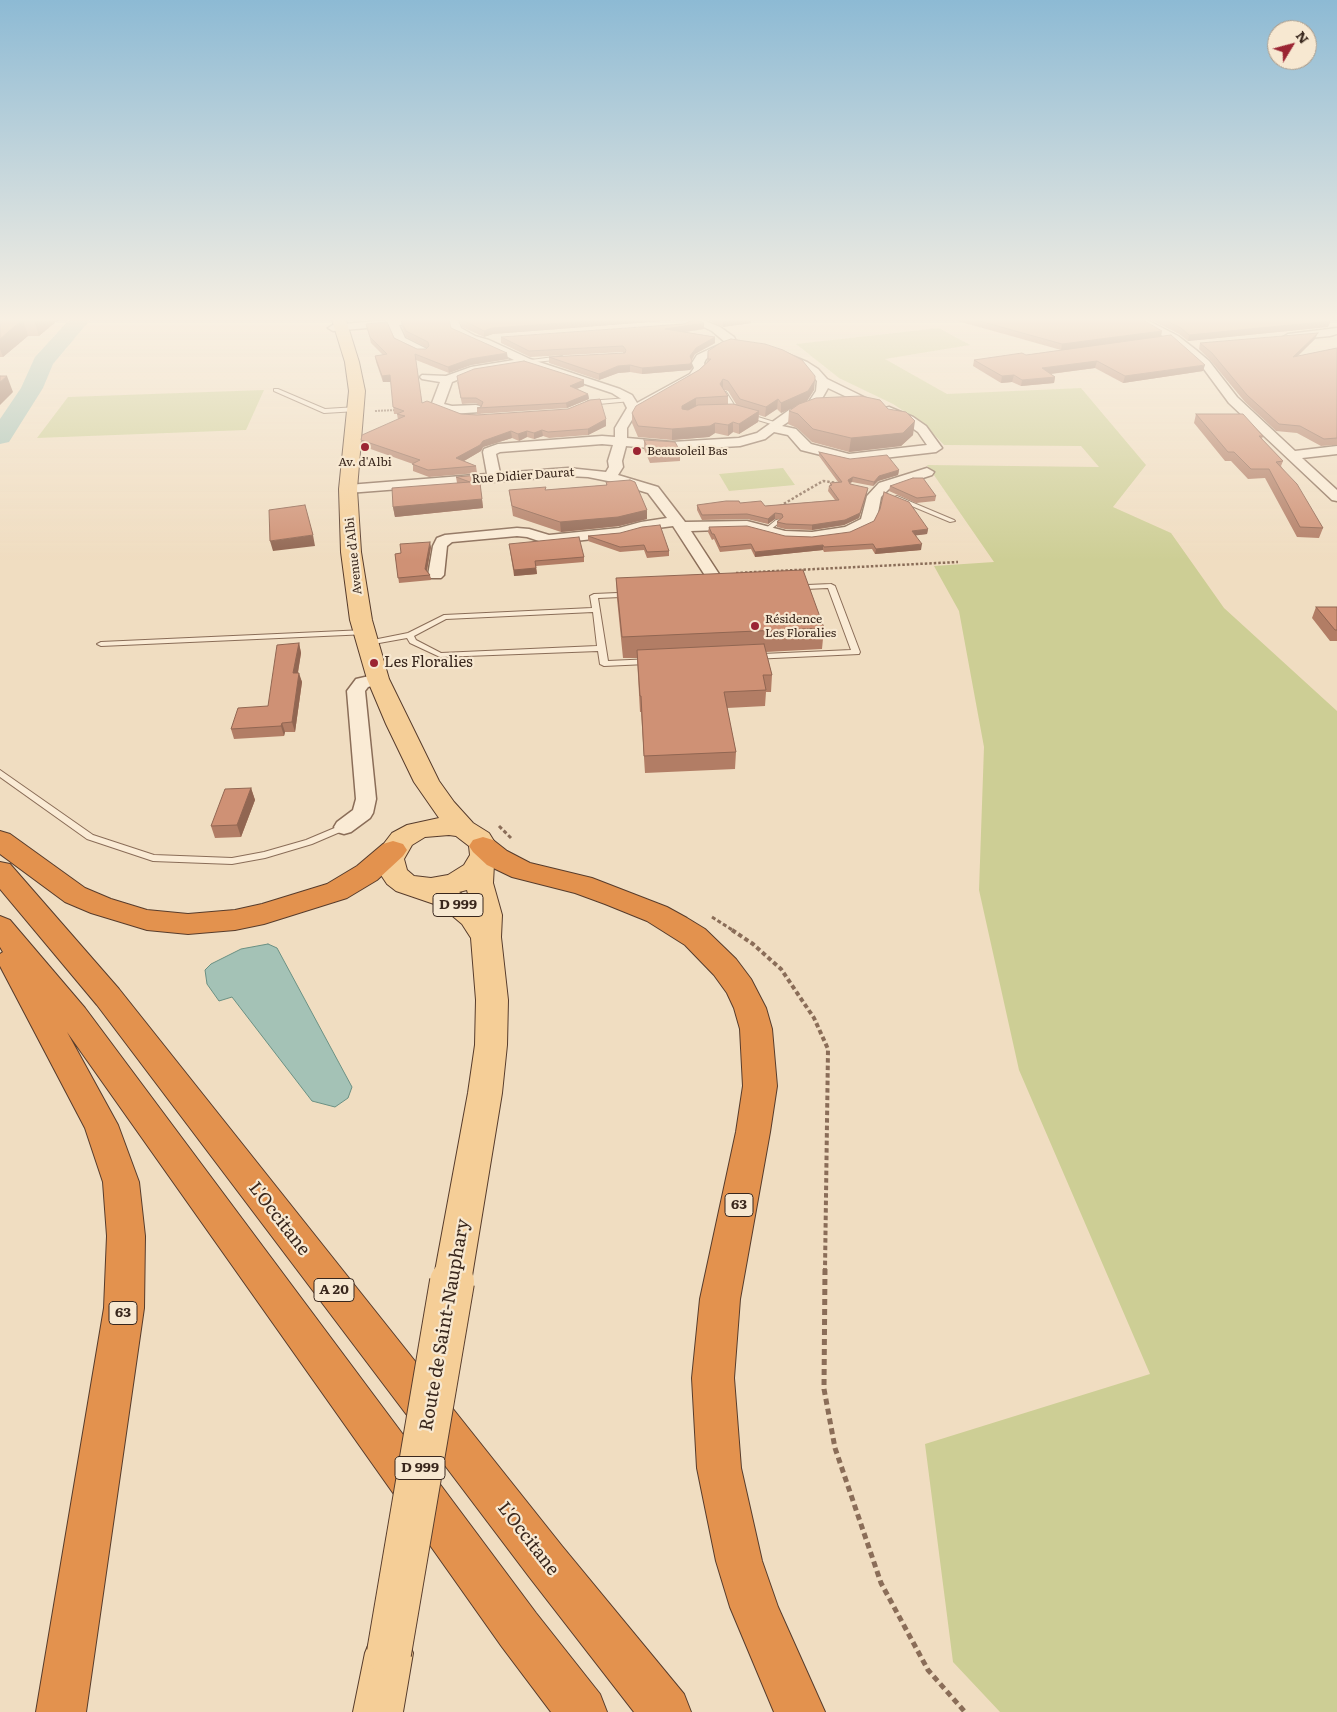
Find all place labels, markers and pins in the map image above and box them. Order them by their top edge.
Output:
marker: Av. d'Albi [359,441,371,453]
place label: Beausoleil Bas [647,444,727,458]
marker: Beausoleil Bas [631,445,643,457]
place label: Av. d'Albi [338,455,392,469]
place label: Résidence Les Floralies [765,612,836,640]
marker: Résidence Les Floralies [749,620,761,632]
place label: Les Floralies [384,654,473,672]
marker: Les Floralies [368,657,380,669]

